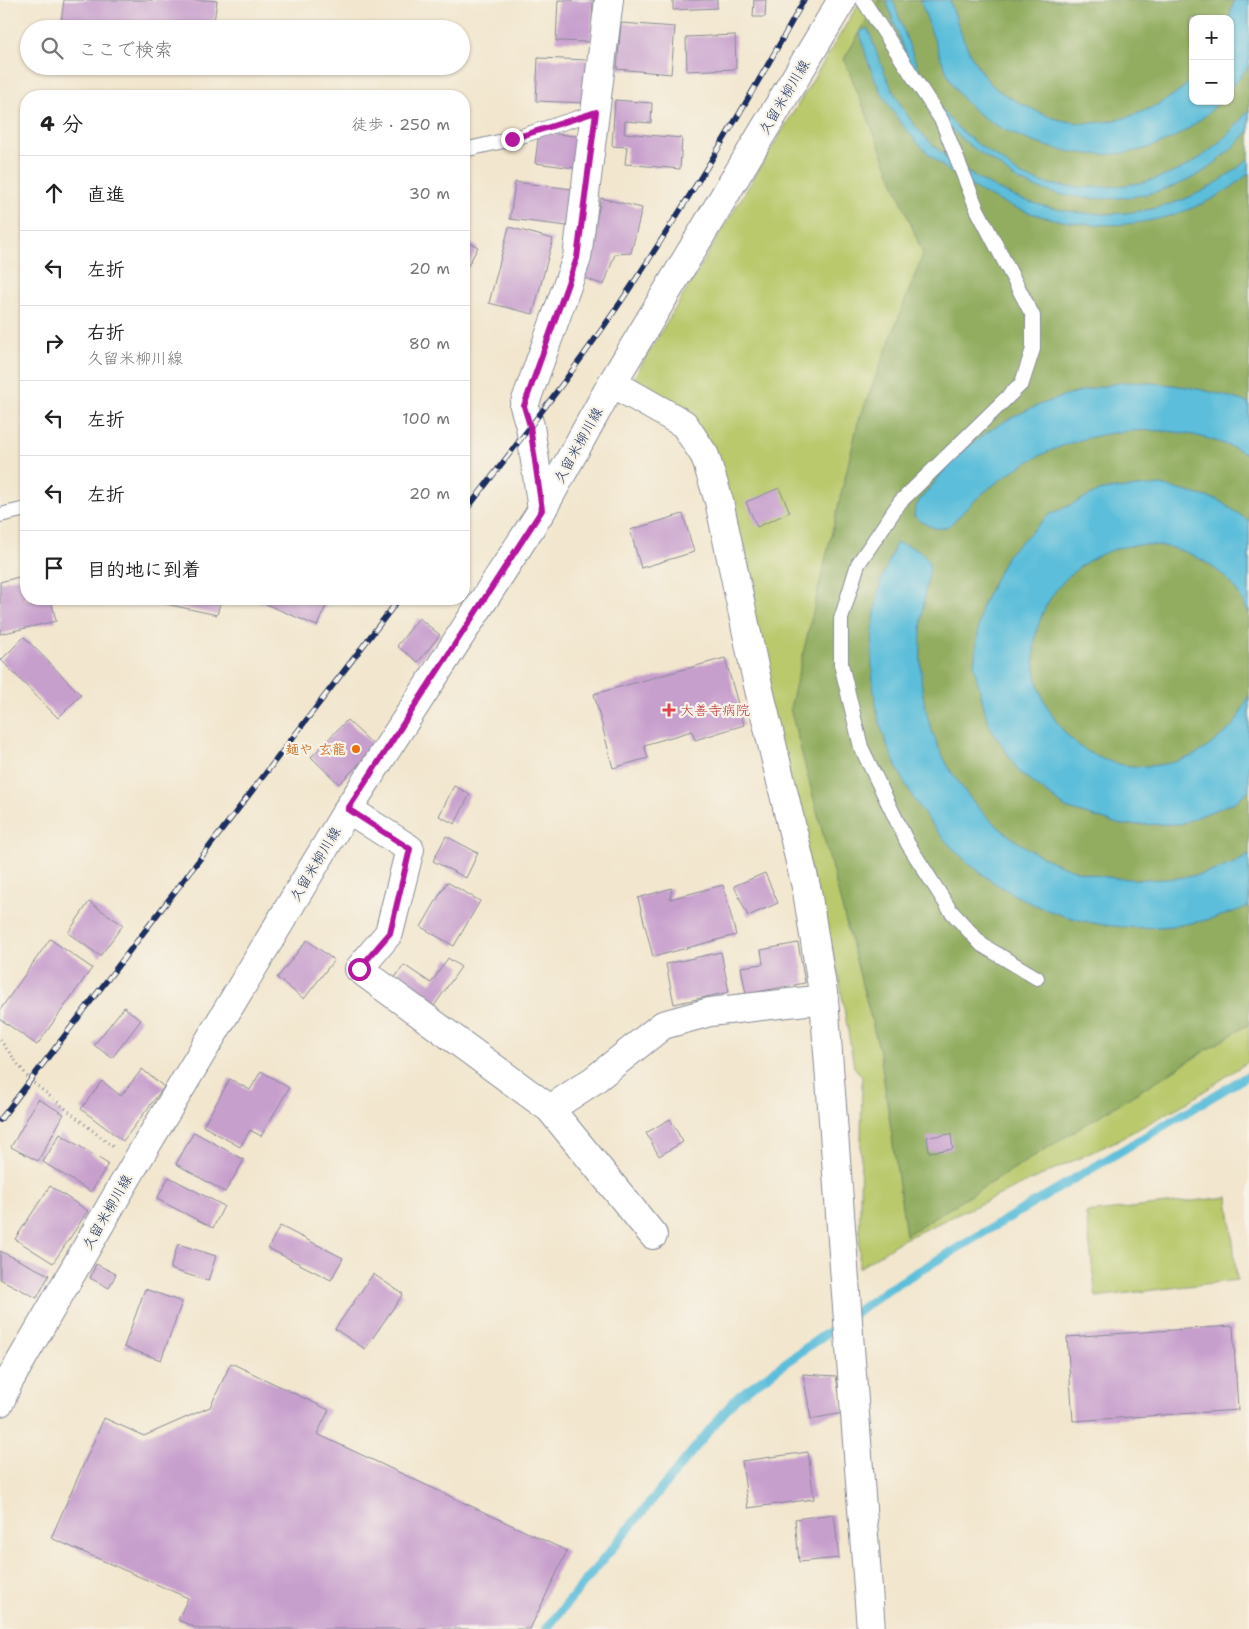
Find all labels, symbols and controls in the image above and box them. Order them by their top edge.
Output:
map controls [1189,15,1234,105]
button: + [1189,15,1234,60]
search box [20,20,470,75]
icon: search [38,34,66,62]
text: ここで検索 [78,37,173,62]
street label: 久留米柳川線 [755,56,813,138]
button: − [1189,60,1234,105]
text: 4 分 [40,110,83,138]
text: 徒歩 · 250 m [352,114,450,135]
route end [501,128,524,151]
icon: ahead [40,179,68,207]
text: 直進 [87,182,125,207]
text: 30 m [409,183,450,204]
icon: left [40,254,68,282]
text: 左折 [87,257,125,282]
text: 20 m [409,258,450,279]
text: 右折 [87,320,125,345]
icon: right [40,329,68,357]
text: 80 m [409,333,450,354]
text: 久留米柳川線 [87,348,183,369]
icon: left [40,404,68,432]
street label: 久留米柳川線 [550,404,606,486]
text: 左折 [87,407,125,432]
text: 100 m [402,408,450,429]
icon: left [40,479,68,507]
text: 左折 [87,482,125,507]
text: 20 m [409,483,450,504]
icon: arrive [40,554,68,582]
text: 目的地に到着 [87,557,201,582]
place label: 大善寺病院 [680,701,750,719]
marker: 大善寺病院 [662,703,676,717]
place label: 麺や 玄龍 [285,740,346,758]
marker: 麺や 玄龍 [350,743,362,755]
street label: 久留米柳川線 [286,823,344,905]
route start [348,958,371,981]
street label: 久留米柳川線 [78,1171,136,1253]

